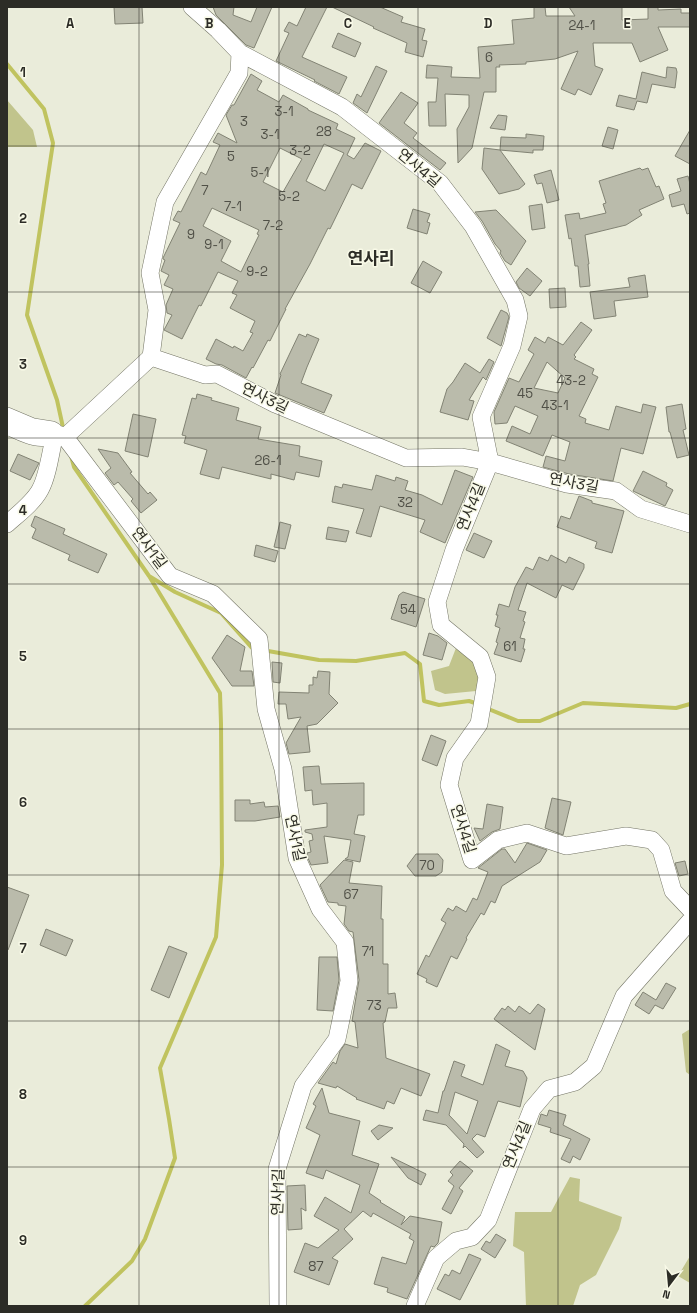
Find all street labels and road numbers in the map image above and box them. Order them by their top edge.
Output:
street label: 연사4길 [394,144,445,191]
street label: 연사3길 [238,378,292,417]
street label: 연사3길 [548,468,601,497]
street label: 연사4길 [452,480,489,534]
street label: 연사1길 [127,523,171,572]
street label: 연사4길 [447,802,480,856]
street label: 연사1길 [281,813,310,863]
street label: 연사4길 [498,1118,535,1172]
street label: 연사1길 [267,1168,288,1216]

